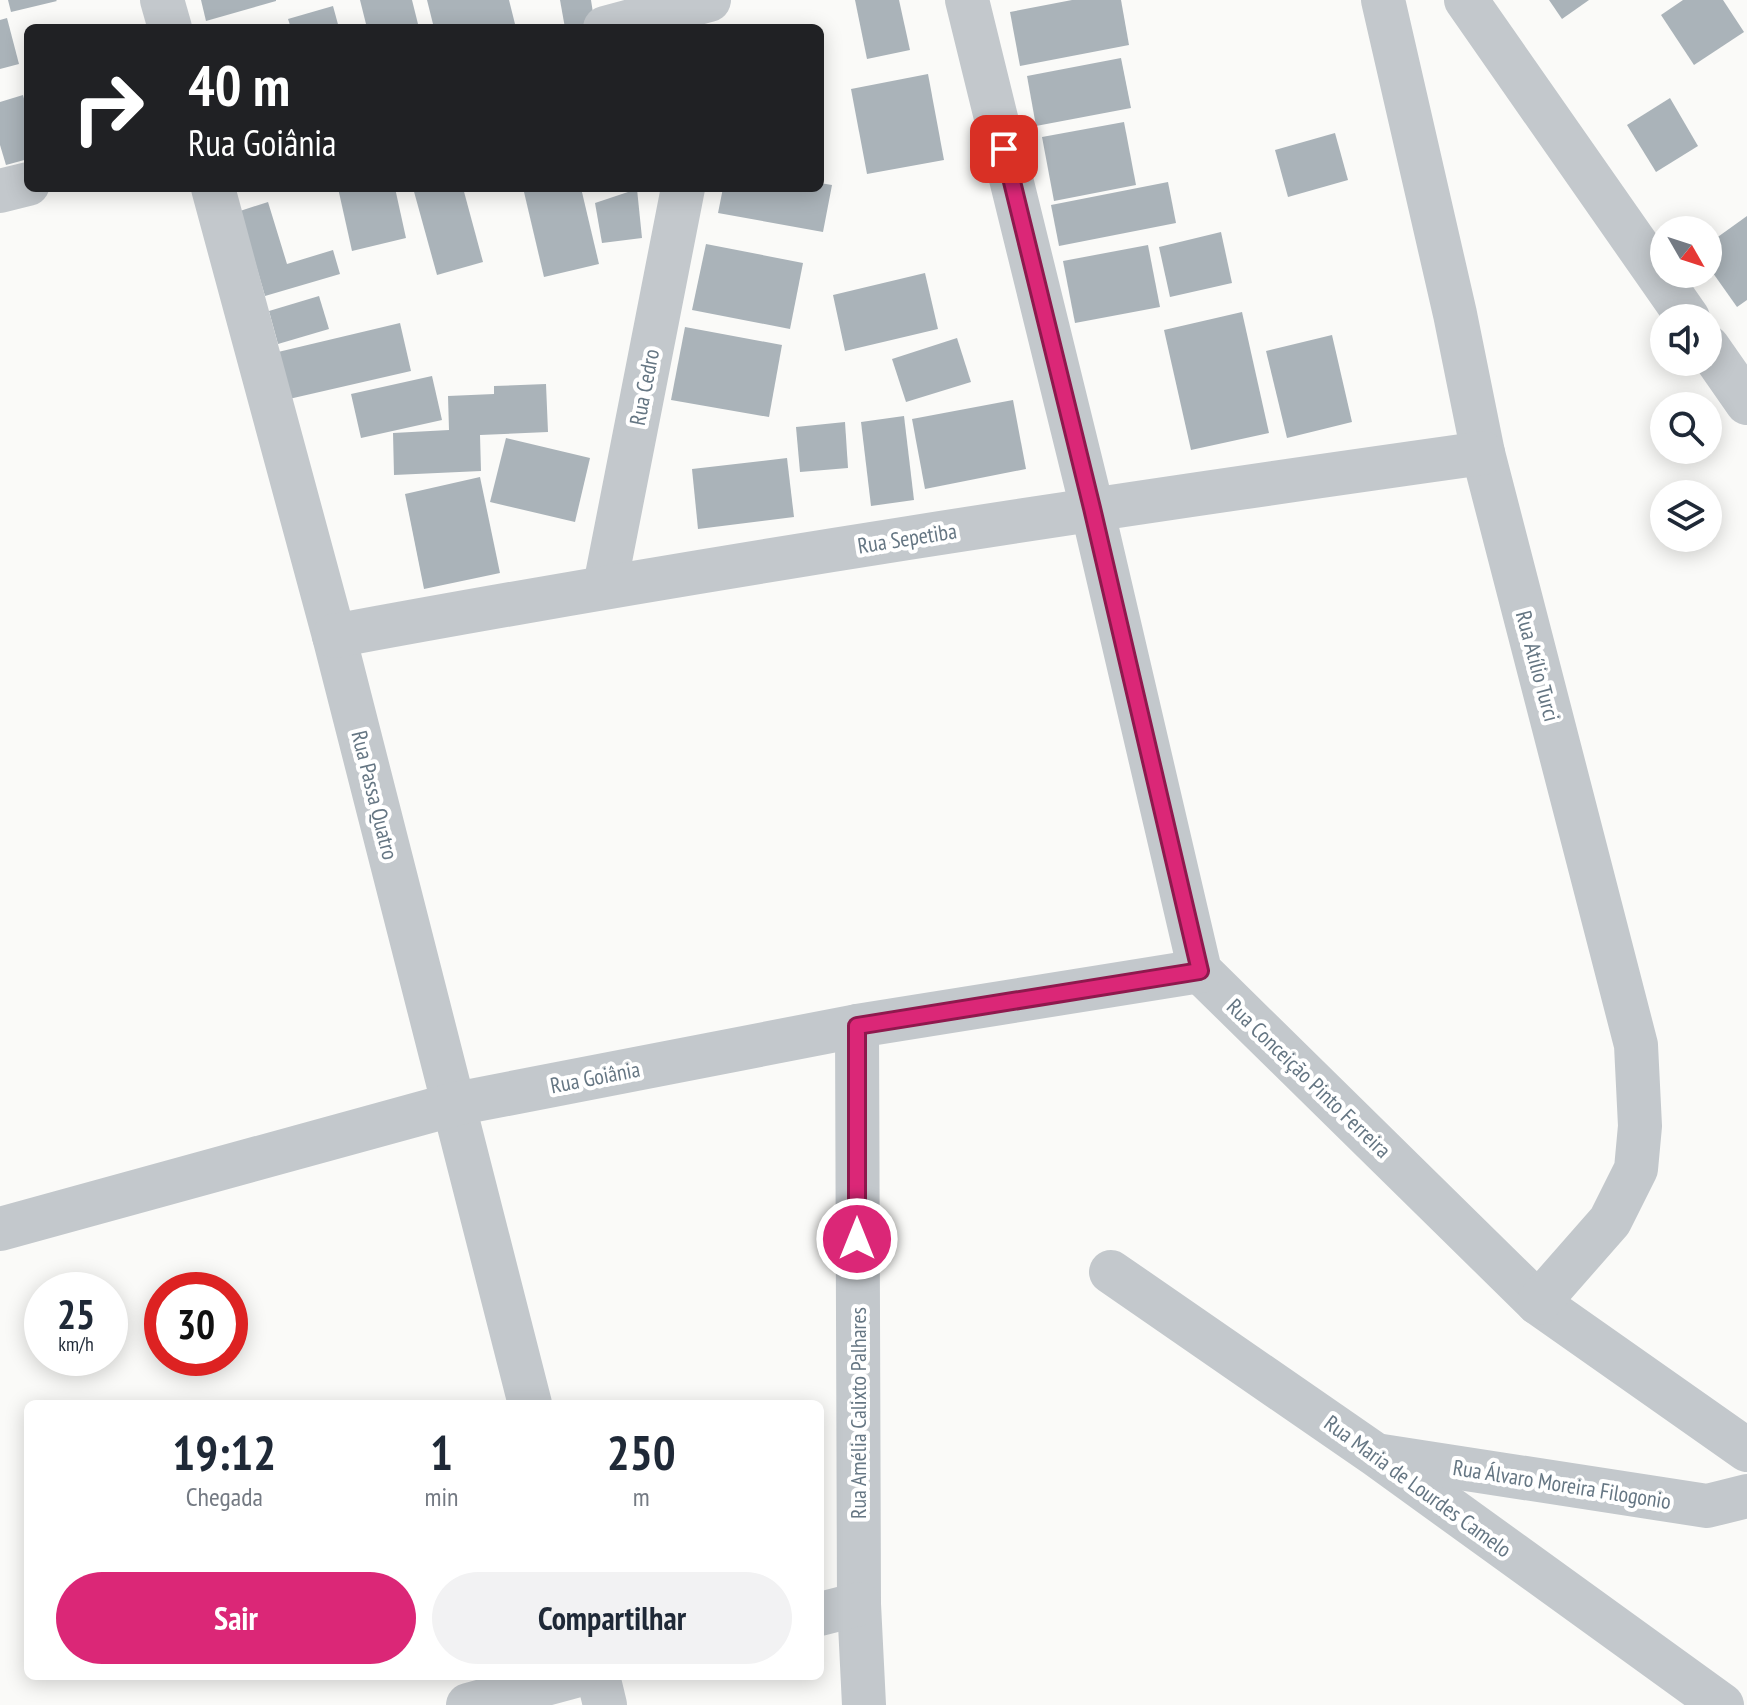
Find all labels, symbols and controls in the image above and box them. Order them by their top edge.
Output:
text: 40 m [188,49,290,121]
icon: right [56,56,160,160]
pin [970,115,1038,183]
text: Rua Goiânia [188,119,336,166]
icon: arrive [982,127,1026,171]
north arrow [1650,216,1722,288]
map controls [1650,216,1722,552]
button: sound [1650,304,1722,376]
street label: Rua Cedro [623,346,665,428]
button: search [1650,392,1722,464]
button: layers [1650,480,1722,552]
street label: Rua Sepetiba [855,516,959,560]
street label: Rua Atílio Turci [1510,608,1566,724]
street label: Rua Passa Quatro [345,728,405,862]
street label: Rua Conceição Pinto Ferreira [1221,992,1397,1164]
street label: Rua Goiânia [548,1055,642,1099]
position arrow [815,1197,899,1281]
speed limit sign: 30 [144,1272,248,1376]
text: 25 [57,1288,95,1340]
street label: Rua Amélia Calixto Palhares [844,1307,872,1519]
text: km/h [58,1331,94,1357]
street label: Rua Maria de Lourdes Camelo [1319,1409,1517,1563]
text: 19:12 [172,1421,276,1483]
text: 1 [430,1421,453,1483]
text: 250 [607,1421,676,1483]
street label: Rua Álvaro Moreira Filogonio [1451,1453,1673,1515]
text: Chegada [186,1480,263,1513]
text: min [424,1480,458,1513]
text: m [633,1480,650,1513]
button: Sair [56,1572,416,1664]
button: Compartilhar [432,1572,792,1664]

